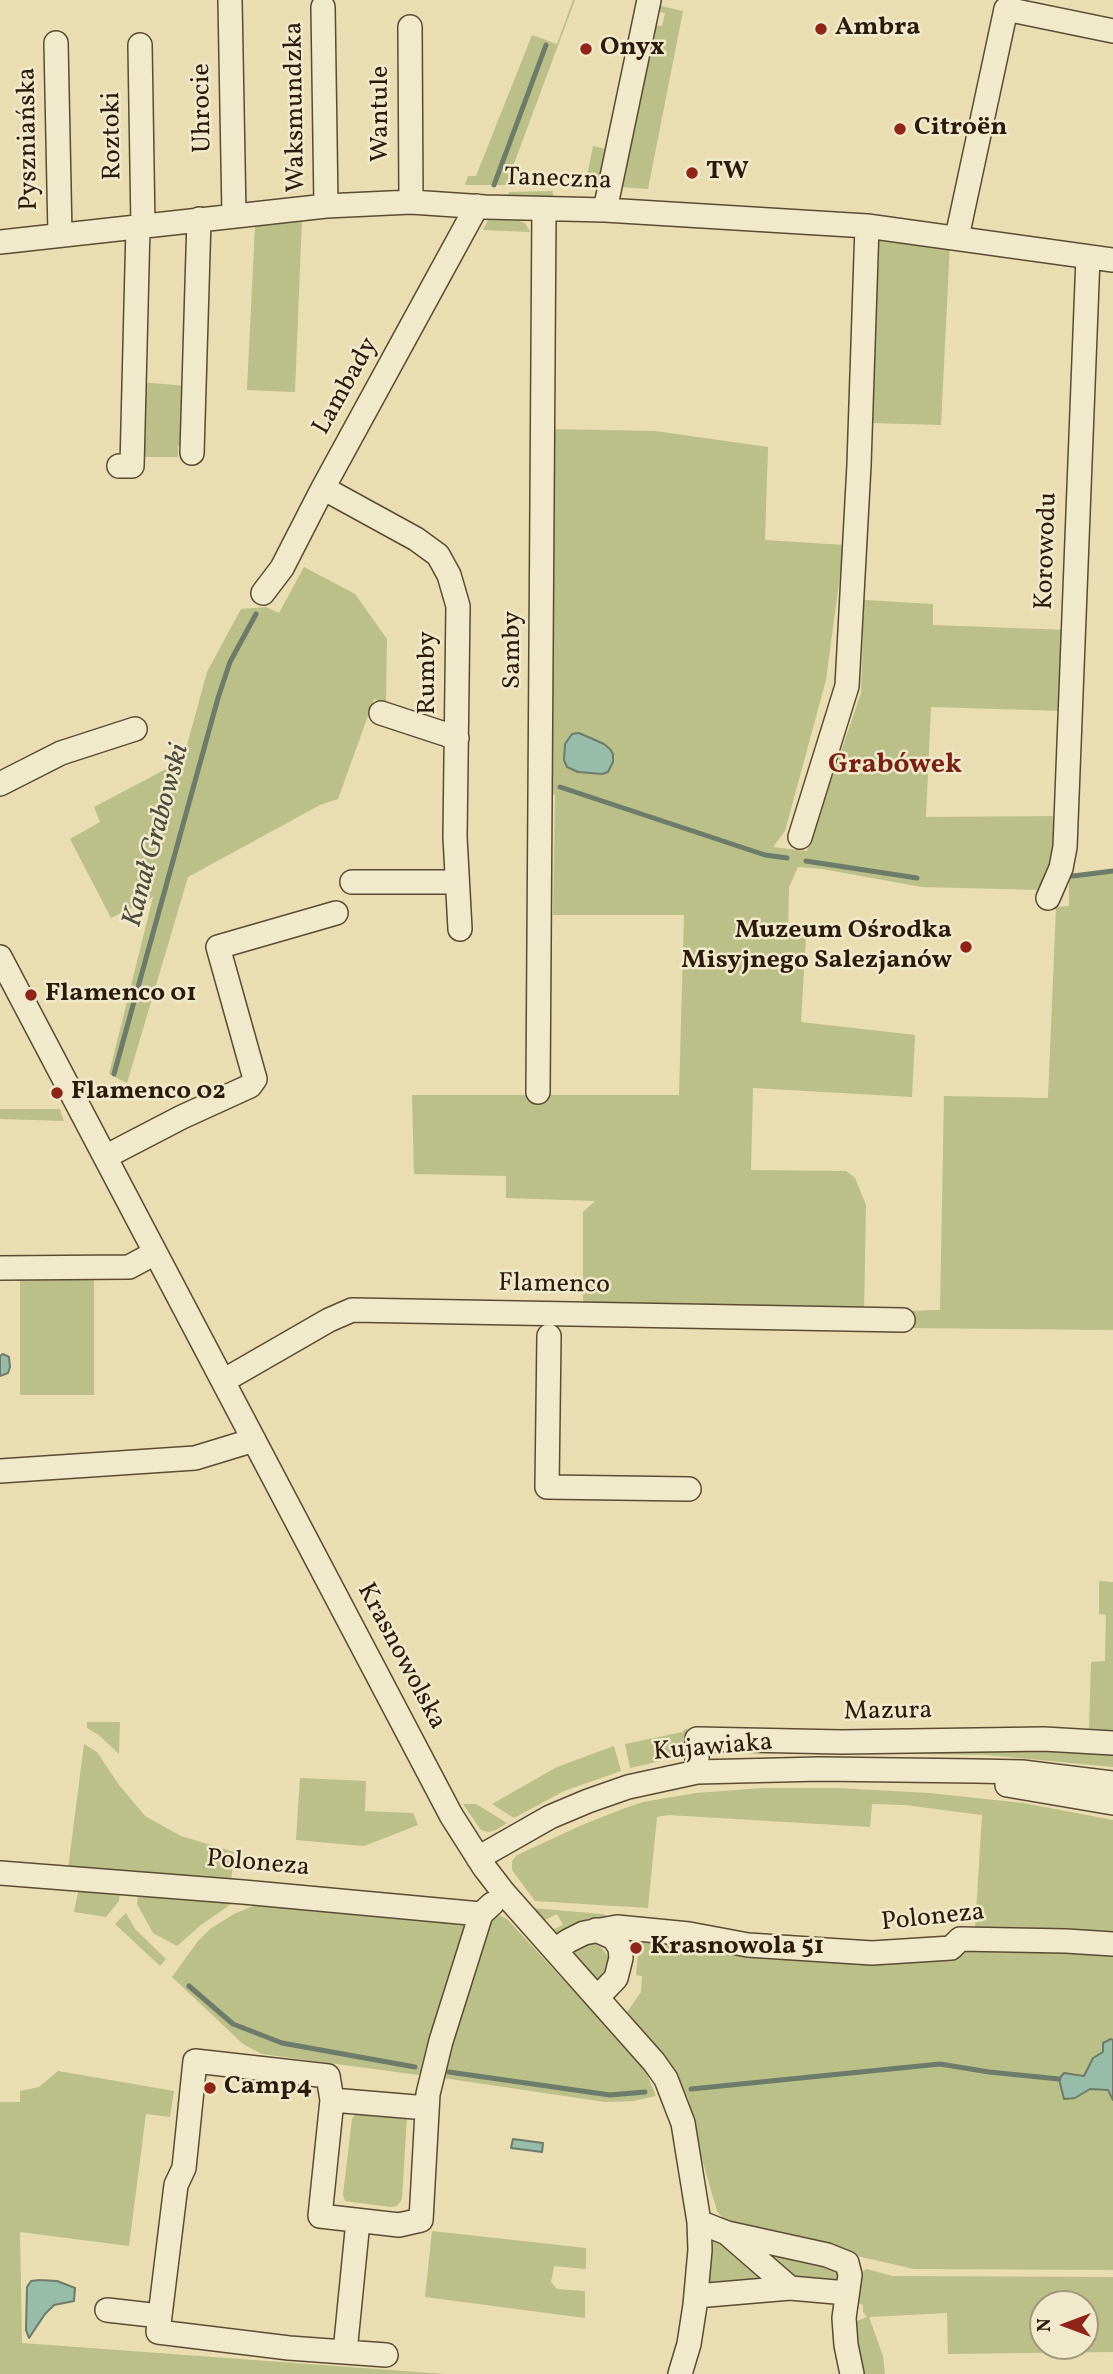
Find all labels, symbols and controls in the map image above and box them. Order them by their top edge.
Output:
place label: Ambra [835,13,921,45]
street label: Waksmundzka [280,21,314,193]
marker: Ambra [813,21,829,37]
place label: Onyx [600,33,665,65]
marker: Onyx [578,41,594,57]
street label: Uhrocie [188,63,220,153]
street label: Wantule [366,66,398,162]
street label: Pyszniańska [13,67,47,211]
street label: Roztoki [98,91,130,181]
place label: Citroën [914,113,1007,145]
marker: Citroën [892,121,908,137]
place label: TW [706,157,749,189]
street label: Taneczna [504,164,612,198]
marker: TW [684,165,700,181]
street label: Lambady [308,333,386,441]
street label: Korowodu [1030,492,1066,610]
street label: Samby [498,611,530,689]
street label: Rumby [413,631,445,715]
water label: Kanał Grabowski [117,741,199,931]
district label: Grabówek [828,750,962,784]
place label: Muzeum Ośrodka Misyjnego Salezjanów [681,916,952,978]
marker: Muzeum Ośrodka Misyjnego Salezjanów [958,939,974,955]
place label: Flamenco 01 [45,979,197,1011]
marker: Flamenco 01 [23,987,39,1003]
place label: Flamenco 02 [71,1077,226,1109]
marker: Flamenco 02 [49,1085,65,1101]
street label: Flamenco [498,1269,610,1303]
street label: Krasnowolska [348,1579,452,1735]
street label: Mazura [843,1697,933,1729]
street label: Kujawiaka [652,1728,774,1770]
street label: Poloneza [205,1845,311,1885]
street label: Poloneza [880,1898,986,1940]
place label: Krasnowola 51 [650,1932,824,1964]
marker: Krasnowola 51 [628,1940,644,1956]
place label: Camp4 [224,2072,312,2104]
marker: Camp4 [202,2080,218,2096]
north arrow [1029,2290,1099,2360]
text: N [1032,2318,1058,2332]

